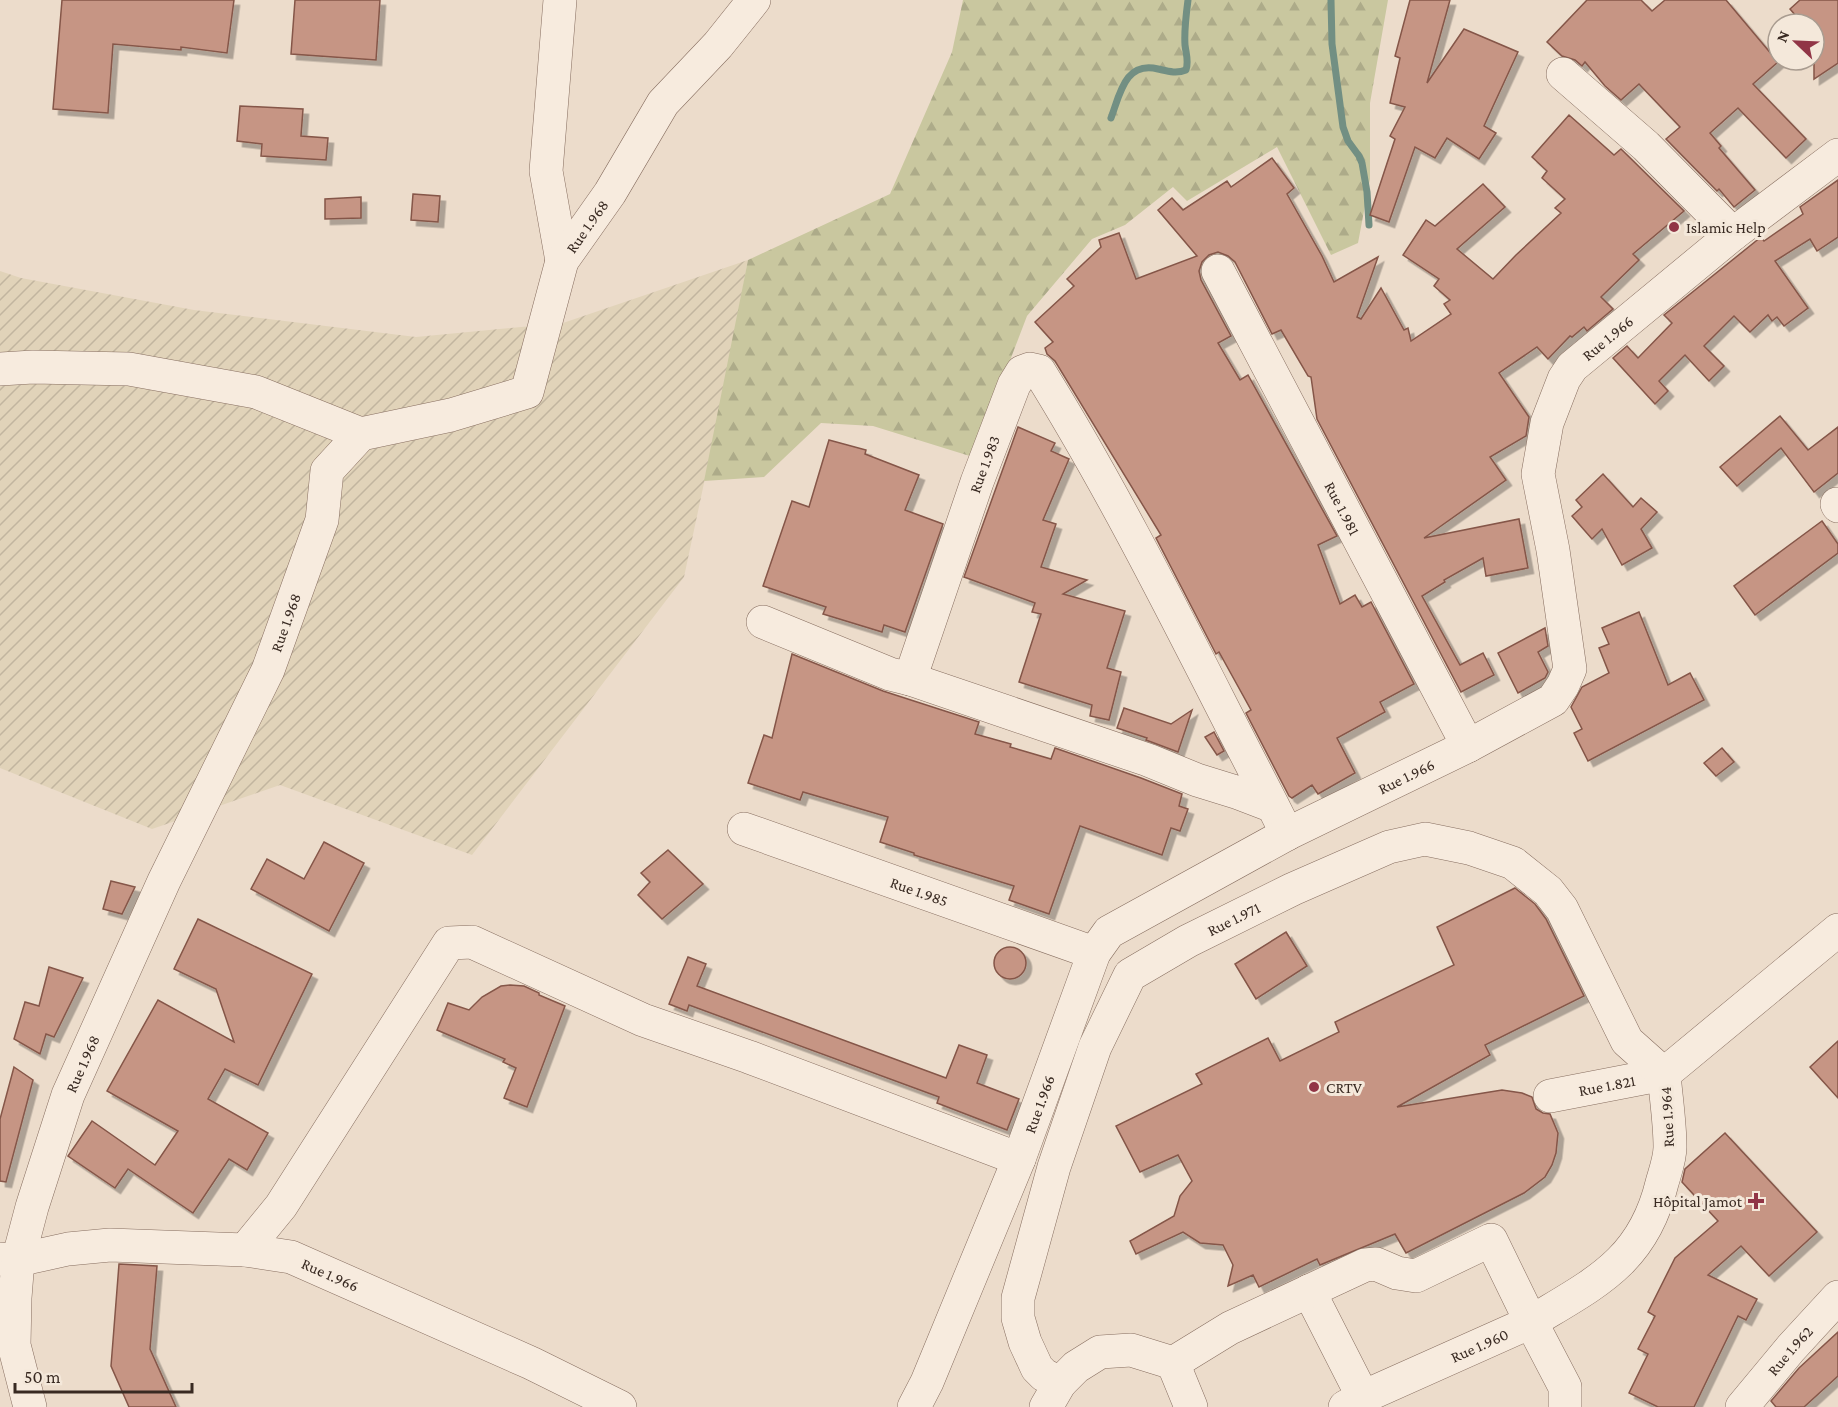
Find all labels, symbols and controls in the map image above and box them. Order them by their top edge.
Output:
north arrow [1766,12,1826,72]
text: N [1773,28,1793,45]
street label: Rue 1.968 [562,196,611,256]
place label: Islamic Help [1686,219,1766,237]
marker: Islamic Help [1667,220,1681,234]
street label: Rue 1.966 [1579,312,1636,364]
street label: Rue 1.983 [965,433,1003,495]
street label: Rue 1.981 [1322,478,1364,538]
street label: Rue 1.968 [267,591,303,654]
street label: Rue 1.966 [1375,755,1437,797]
street label: Rue 1.985 [888,873,951,909]
street label: Rue 1.971 [1204,898,1263,939]
street label: Rue 1.968 [62,1032,102,1095]
street label: Rue 1.821 [1577,1071,1637,1099]
street label: Rue 1.966 [1021,1073,1057,1135]
place label: CRTV [1326,1079,1363,1096]
marker: CRTV [1307,1080,1321,1094]
street label: Rue 1.964 [1657,1086,1677,1148]
marker: Hôpital Jamot [1747,1192,1765,1210]
place label: Hôpital Jamot [1653,1193,1743,1211]
street label: Rue 1.966 [299,1254,361,1294]
street label: Rue 1.962 [1764,1322,1816,1378]
street label: Rue 1.960 [1448,1325,1511,1365]
scale bar [15,1356,192,1394]
text: 50 m [24,1367,61,1387]

